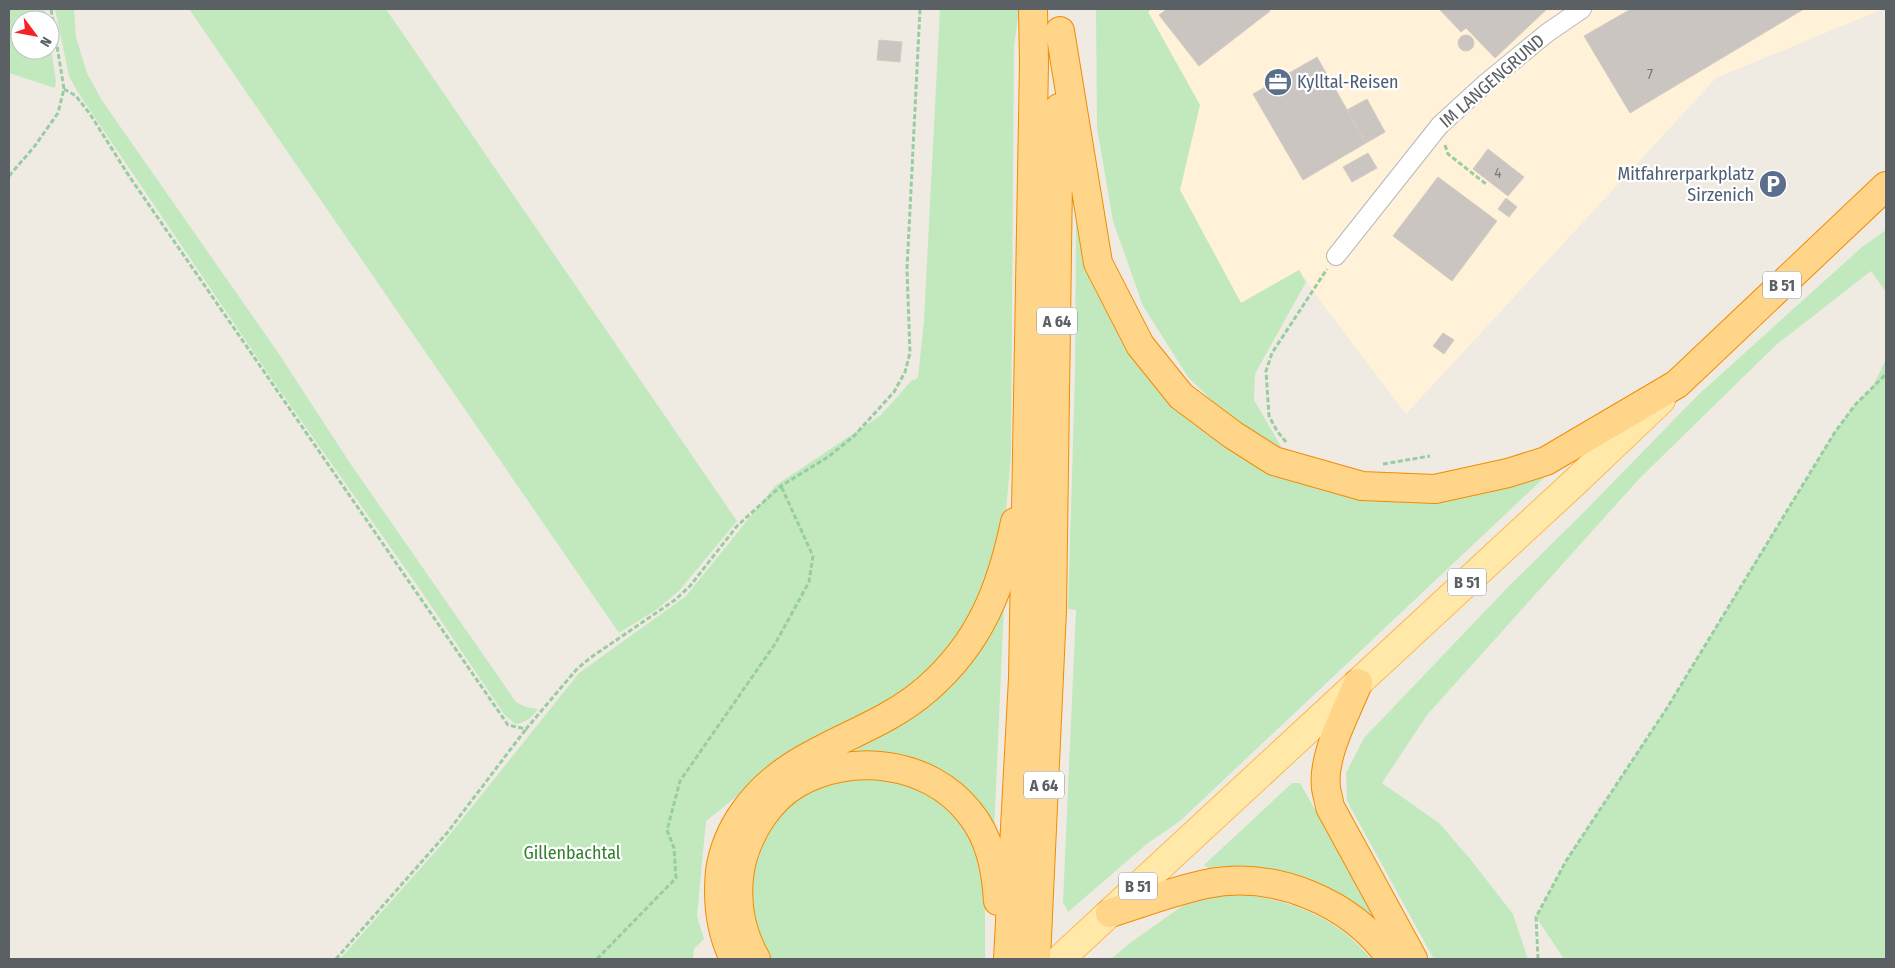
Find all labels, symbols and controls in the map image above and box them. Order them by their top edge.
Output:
north arrow [10,10,60,60]
street label: IM LANGENGRUND [1435,29,1549,133]
text: N [36,34,55,50]
house number: 7 [1647,65,1653,83]
office icon: Kylltal-Reisen [1263,67,1293,97]
place label: Kylltal-Reisen [1297,71,1399,93]
place label: Mitfahrerparkplatz Sirzenich [1617,163,1754,206]
house number: 4 [1494,164,1502,182]
parking icon: Mitfahrerparkplatz Sirzenich [1758,169,1788,199]
road number: B 51 [1763,272,1801,298]
road number: A 64 [1037,308,1077,334]
road number: B 51 [1448,568,1486,596]
road number: A 64 [1024,772,1064,798]
park label: Gillenbachtal [523,842,621,864]
road number: B 51 [1119,872,1157,899]

